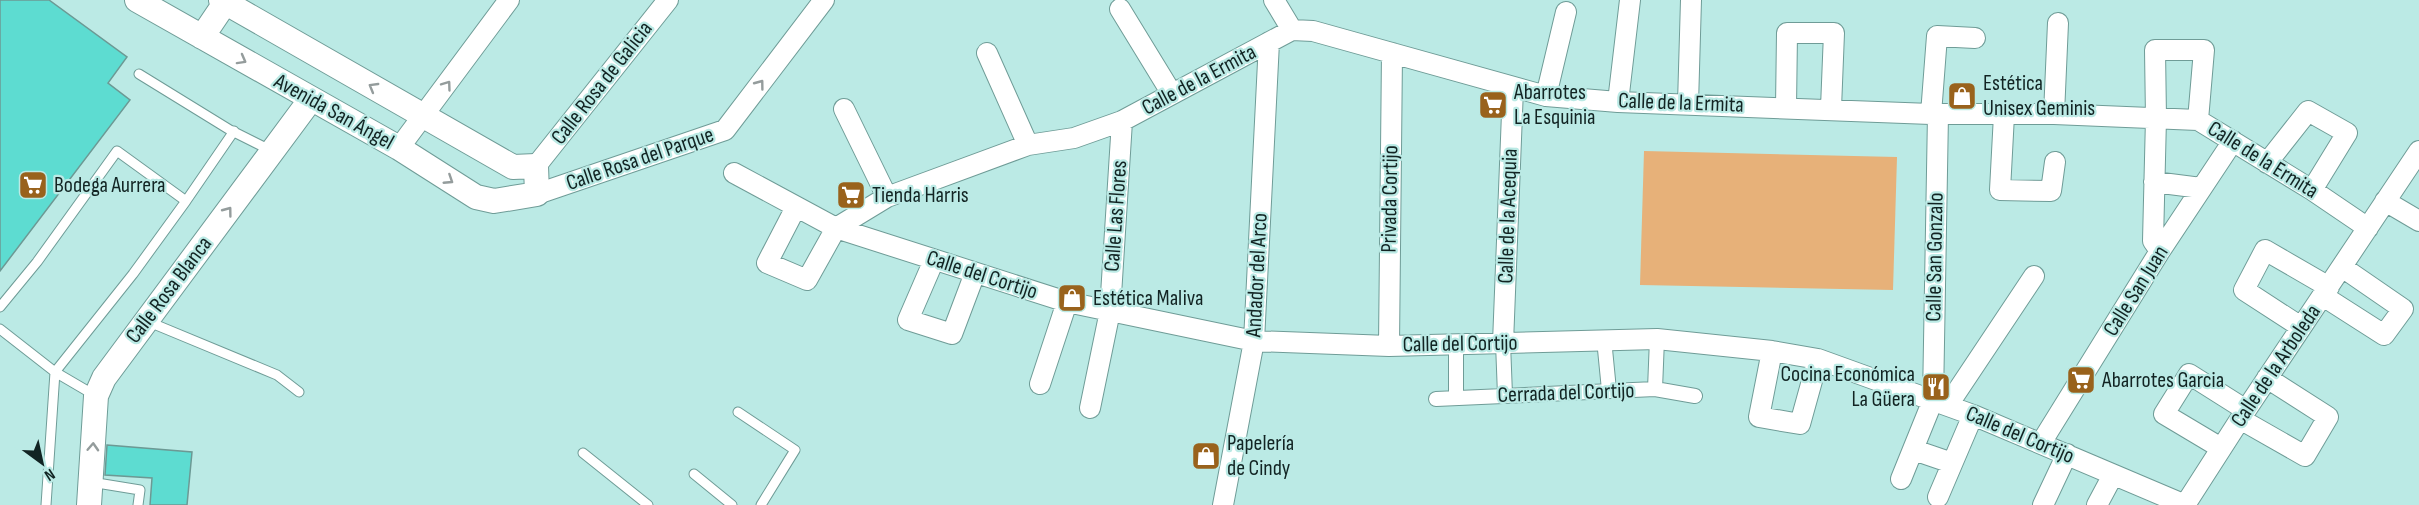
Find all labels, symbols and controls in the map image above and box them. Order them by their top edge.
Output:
street label: Calle Rosa de Galicia [546,16,658,150]
street label: Calle de la Ermita [1137,39,1261,121]
one-way arrow [236,53,247,64]
street label: Avenida San Ángel [269,68,399,156]
place label: Estética Unisex Geminis [1983,70,2095,122]
one-way arrow [753,79,764,90]
place label: Abarrotes La Esquinia [1513,79,1596,131]
one-way arrow [440,80,451,91]
shop icon: Estética Unisex Geminis [1946,80,1978,112]
one-way arrow [369,83,379,94]
street label: Calle de la Ermita [1618,87,1744,119]
supermarket icon: Abarrotes La Esquinia [1477,89,1509,121]
street label: Calle de la Ermita [2203,115,2323,205]
street label: Calle Rosa del Parque [563,121,717,197]
street label: Privada Cortijo [1376,145,1404,253]
street label: Calle de la Acequia [1492,148,1524,284]
street label: Calle Las Flores [1099,159,1133,273]
supermarket icon: Bodega Aurrera [17,169,49,201]
place label: Bodega Aurrera [54,172,166,199]
one-way arrow [443,172,453,184]
supermarket icon: Tienda Harris [835,179,867,211]
place label: Tienda Harris [872,182,969,209]
street label: Calle San Gonzalo [1920,192,1950,322]
one-way arrow [221,206,232,217]
street label: Andador del Arco [1240,212,1274,339]
street label: Calle Rosa Blanca [120,231,218,349]
street label: Calle San Juan [2098,241,2174,341]
street label: Calle del Cortijo [923,244,1041,306]
shop icon: Estética Maliva [1056,282,1088,314]
place label: Estética Maliva [1093,285,1203,312]
street label: Calle de la Arboleda [2225,300,2327,432]
street label: Calle del Cortijo [1402,329,1518,359]
place label: Cocina Económica La Güera [1781,361,1915,413]
supermarket icon: Abarrotes Garcia [2065,364,2097,396]
place label: Abarrotes Garcia [2101,367,2224,394]
restaurant icon: Cocina Económica La Güera [1920,371,1952,403]
street label: Cerrada del Cortijo [1497,377,1635,409]
street label: Calle del Cortijo [1962,400,2078,470]
place label: Papelería de Cindy [1227,430,1294,482]
north arrow [12,433,72,493]
shop icon: Papelería de Cindy [1190,440,1222,472]
one-way arrow [86,442,99,451]
text: N [41,464,58,485]

